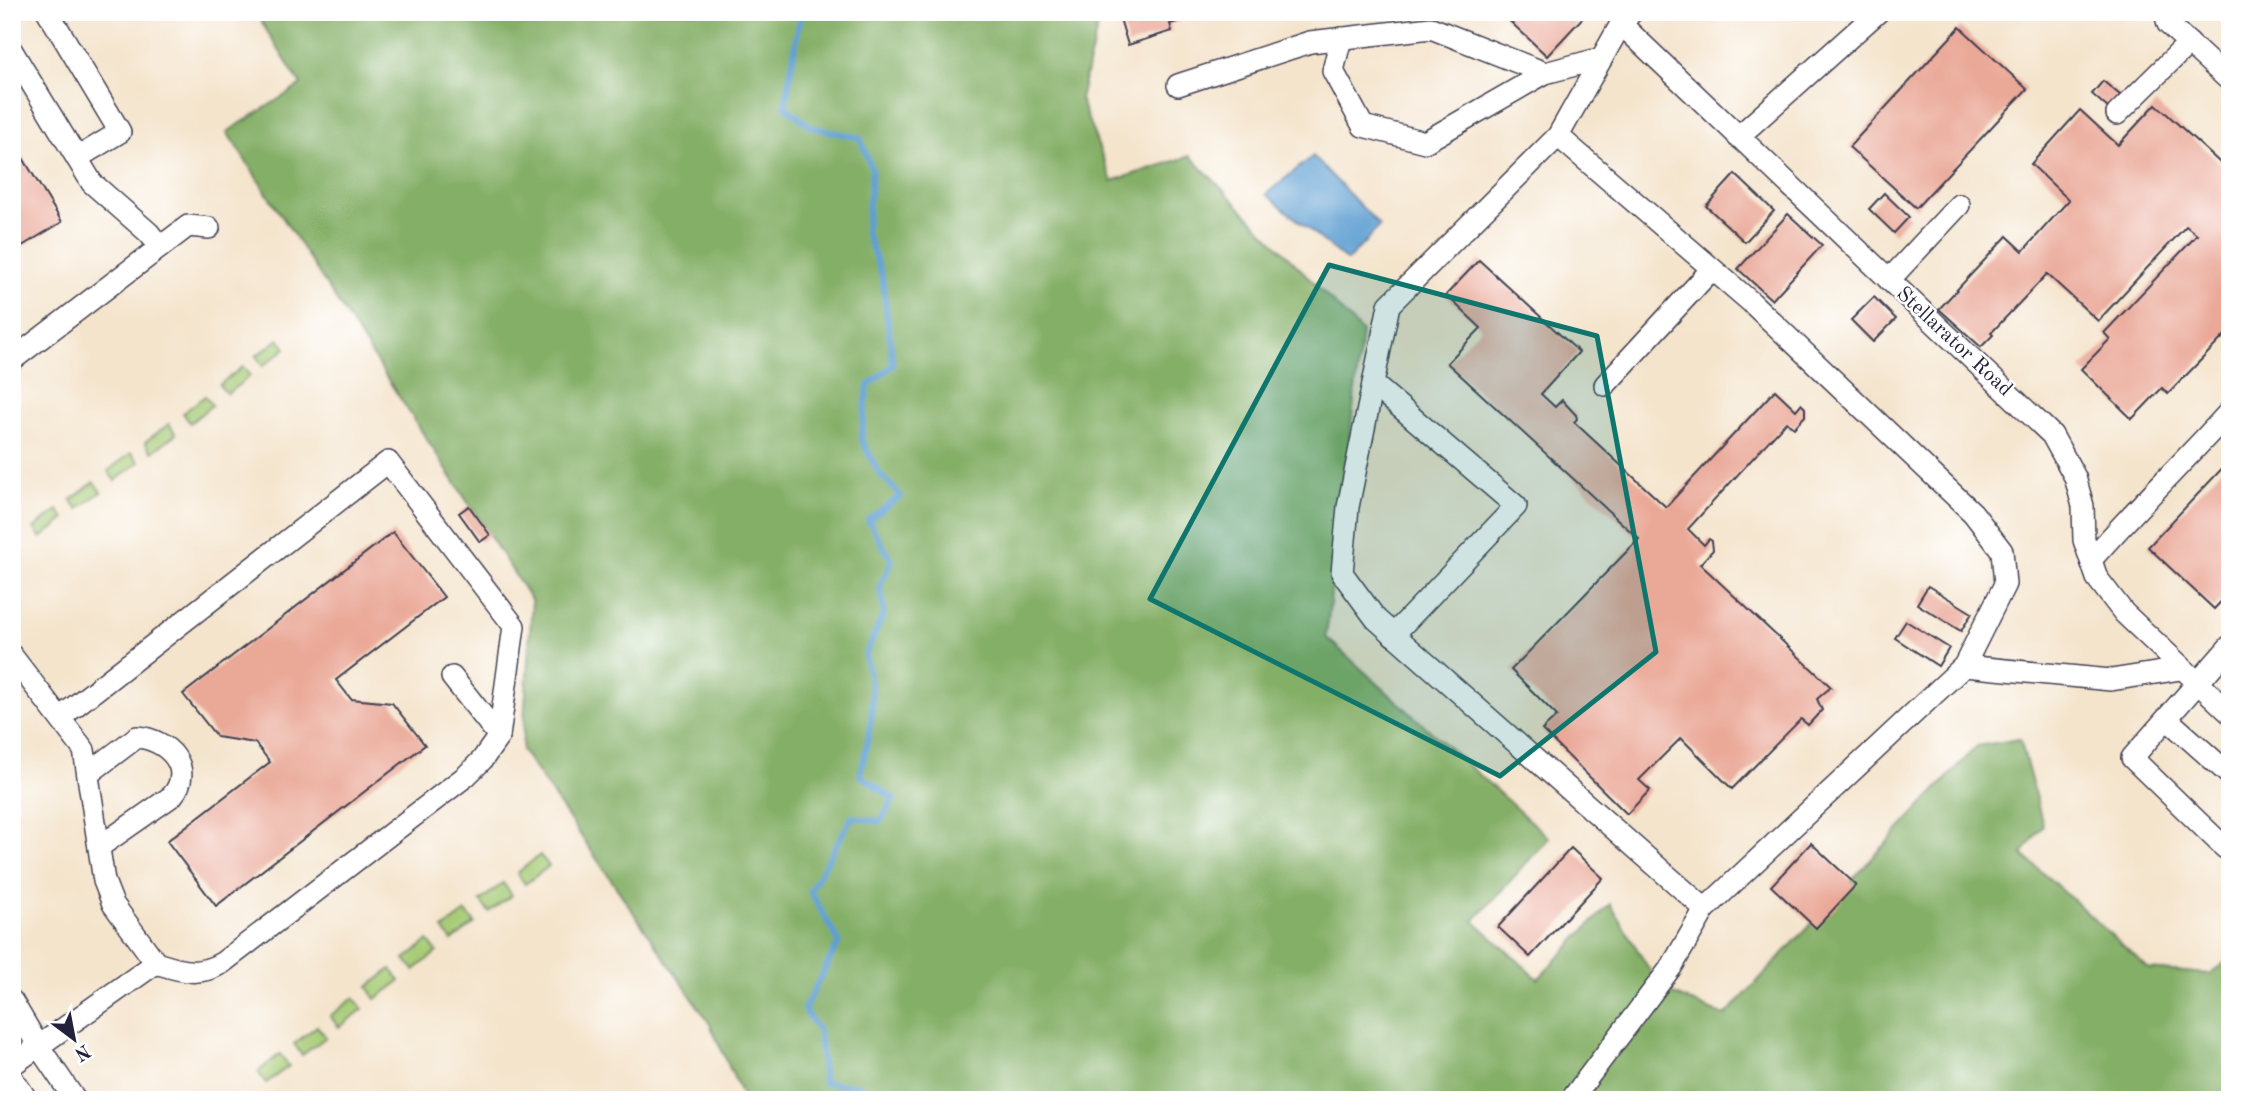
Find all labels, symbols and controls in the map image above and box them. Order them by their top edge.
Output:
street label: Stellarator Road [1892,283,2016,401]
north arrow [38,1004,108,1074]
text: N [70,1039,93,1063]

